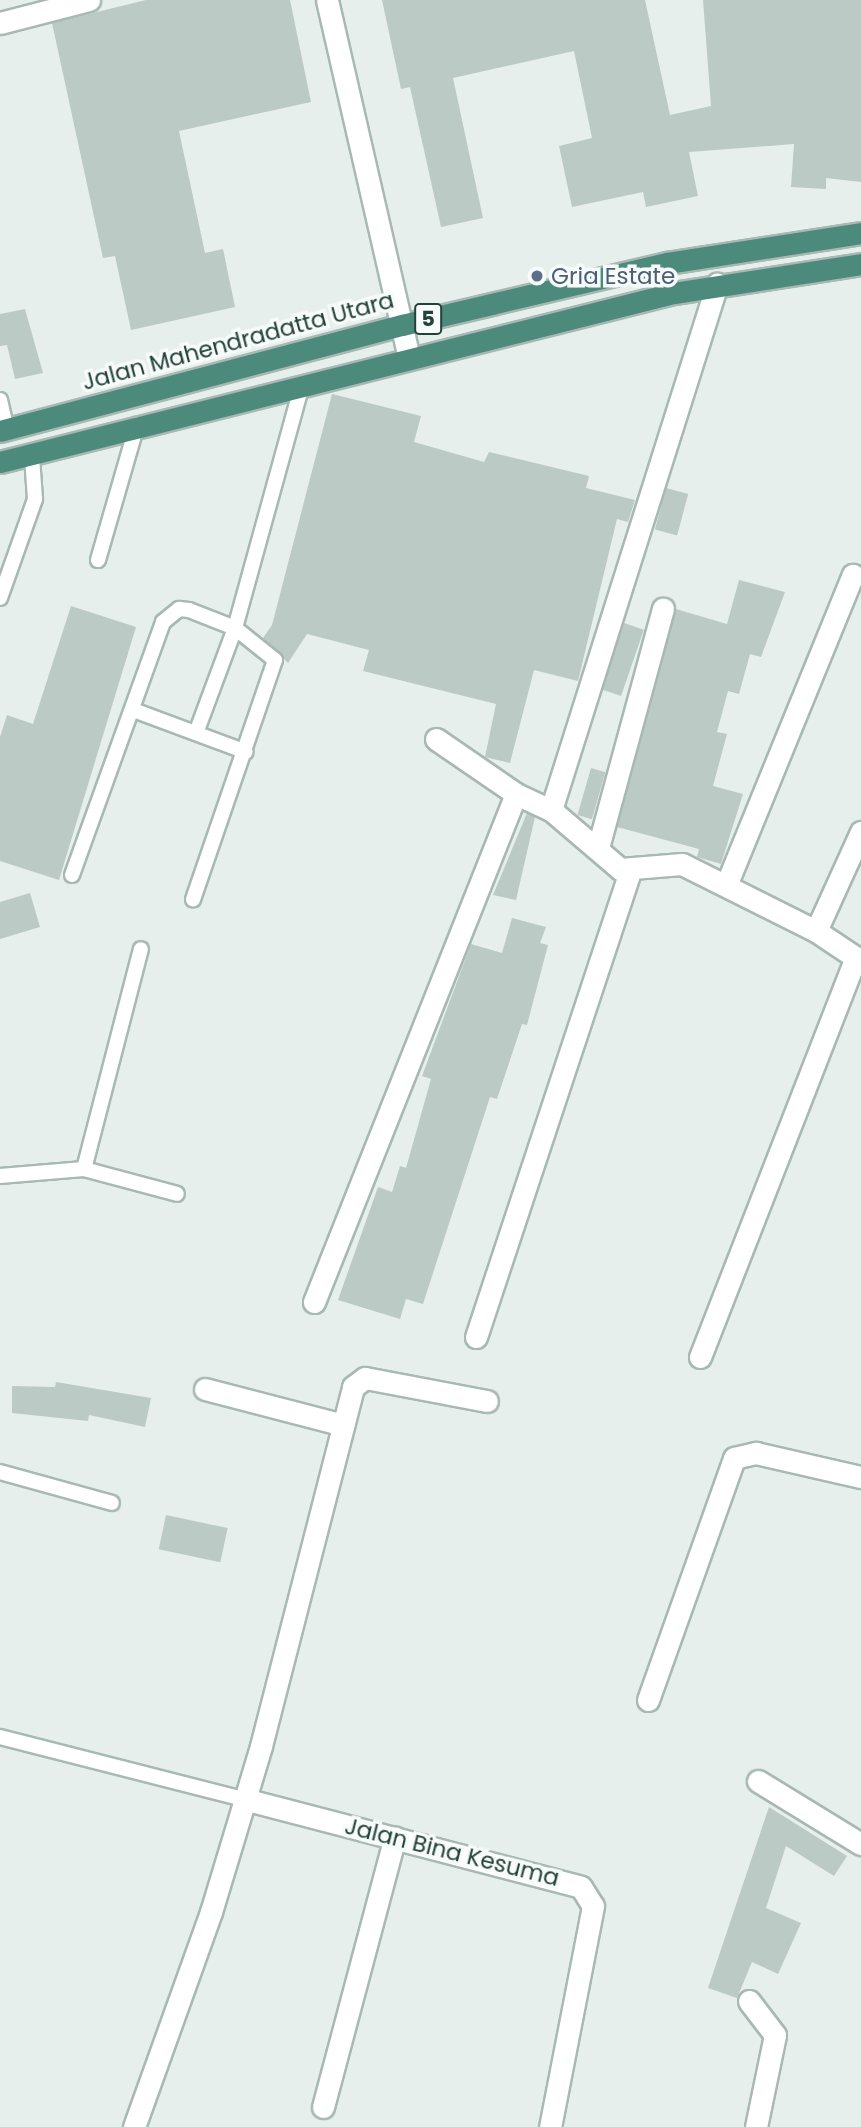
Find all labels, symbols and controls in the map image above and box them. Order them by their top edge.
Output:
place label: Gria Estate [551,262,675,290]
marker: Gria Estate [529,268,545,284]
street label: Jalan Mahendradatta Utara [79,286,397,396]
road number: 5 [414,302,442,336]
street label: Jalan Bina Kesuma [342,1812,562,1892]

